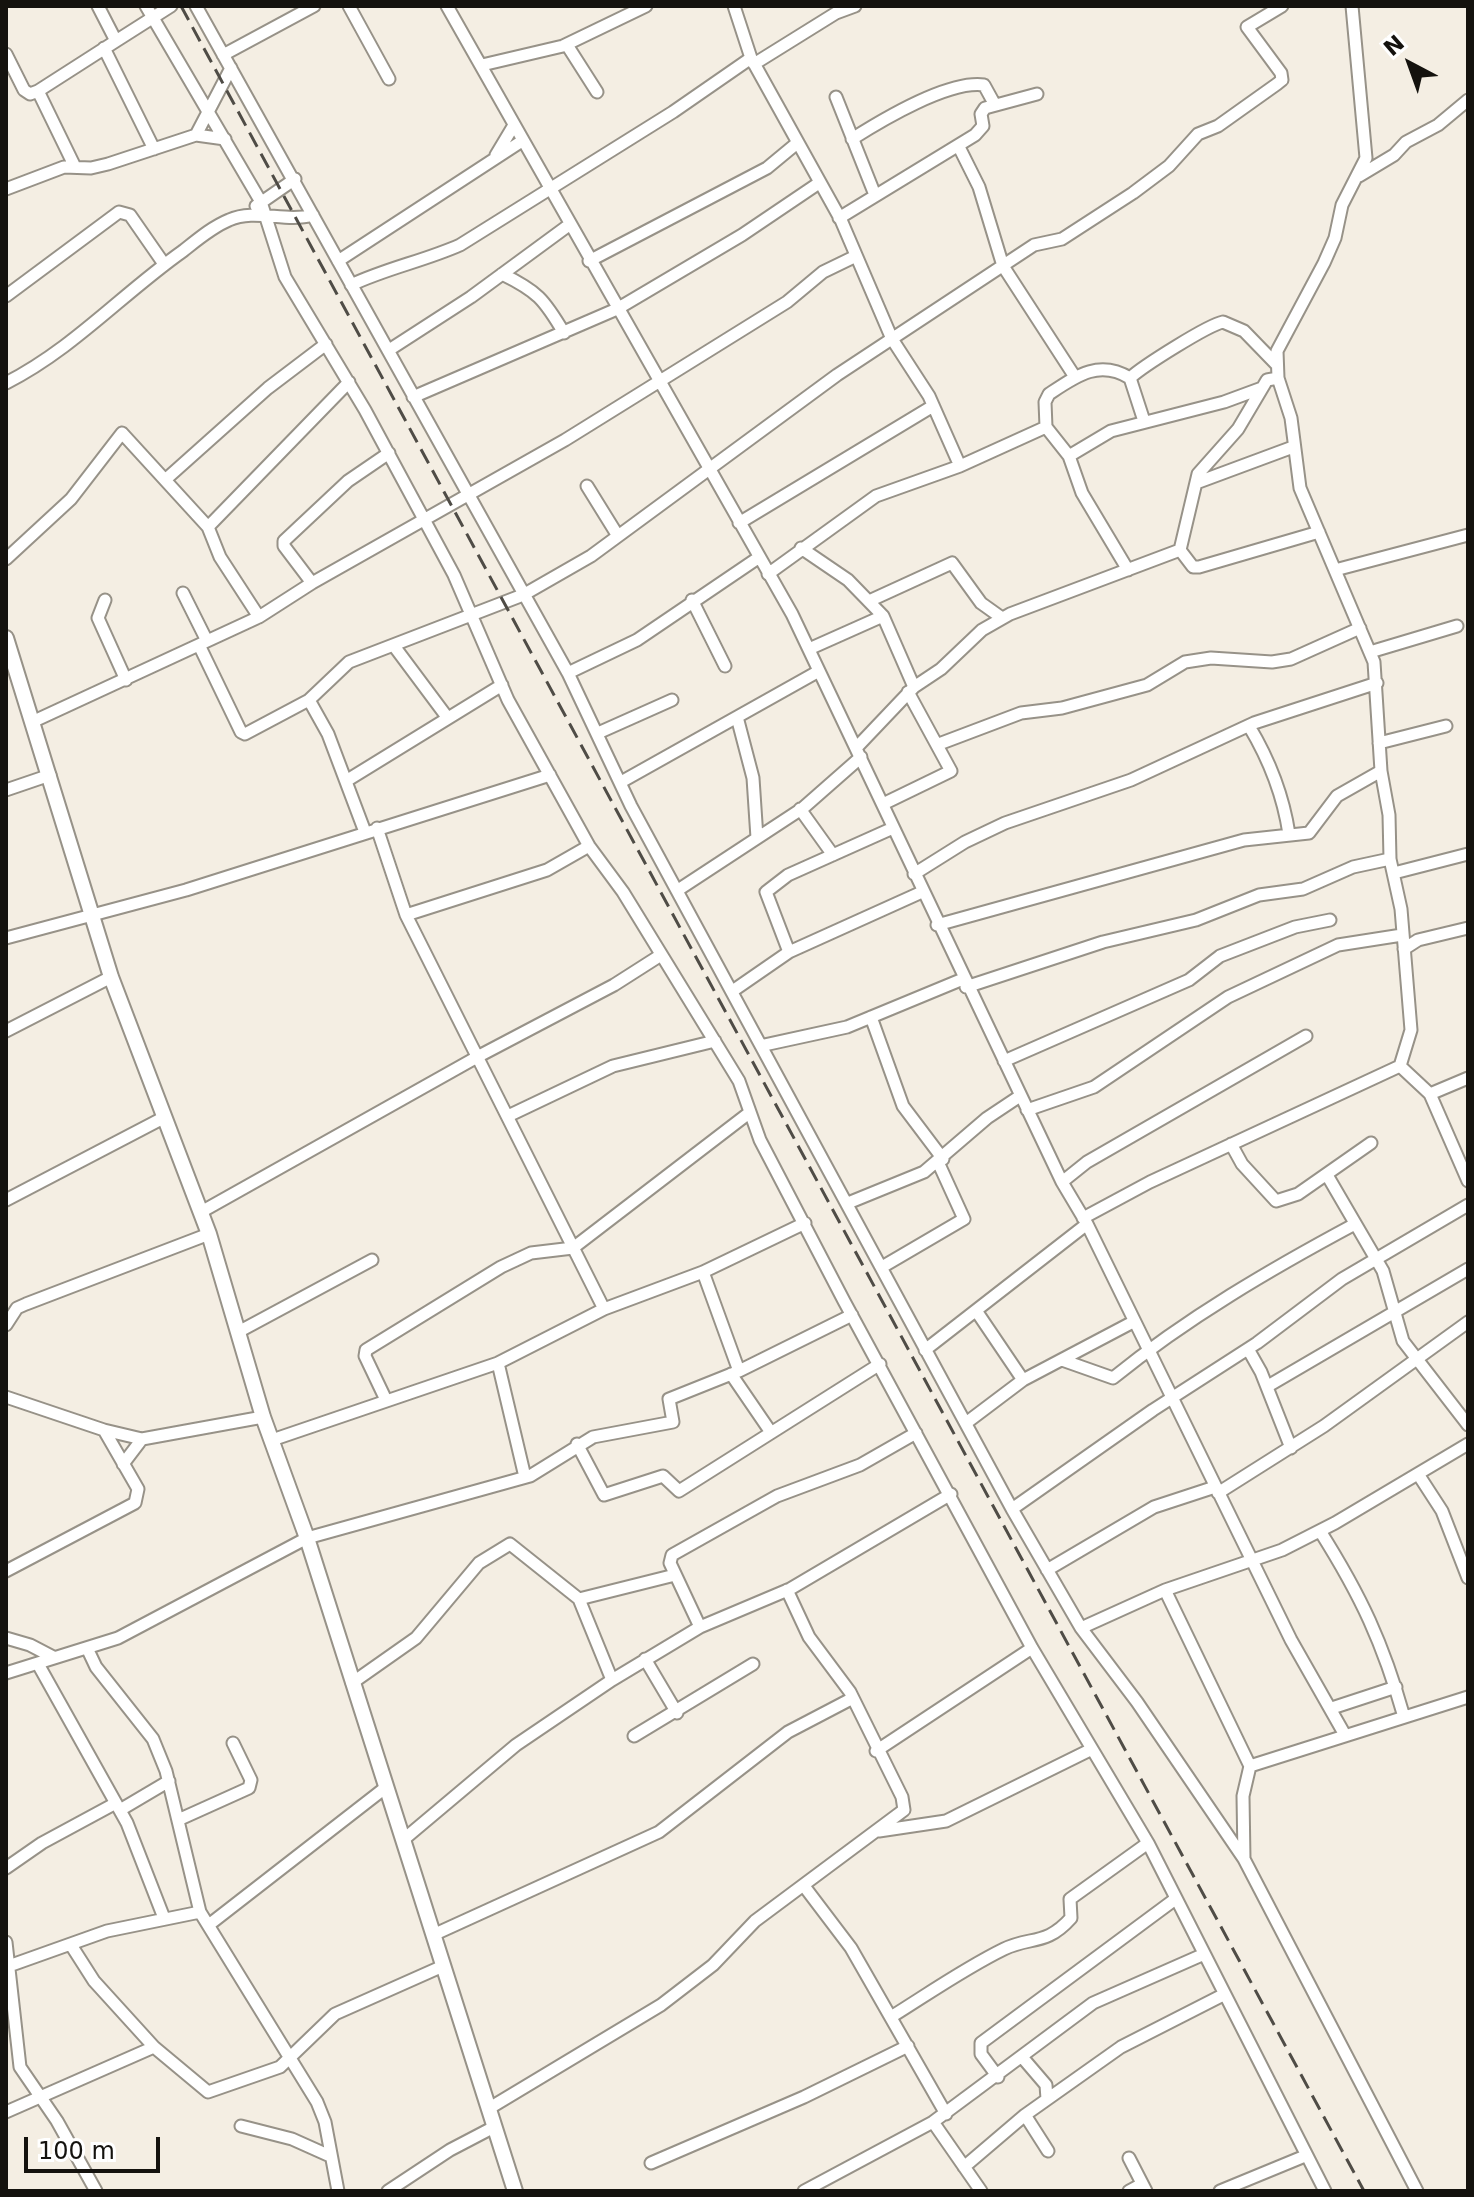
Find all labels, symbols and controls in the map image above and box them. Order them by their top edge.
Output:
north arrow [1370,24,1450,104]
text: N [1379,30,1409,61]
scale bar [28,2121,164,2171]
text: 100 m [38,2137,115,2165]

